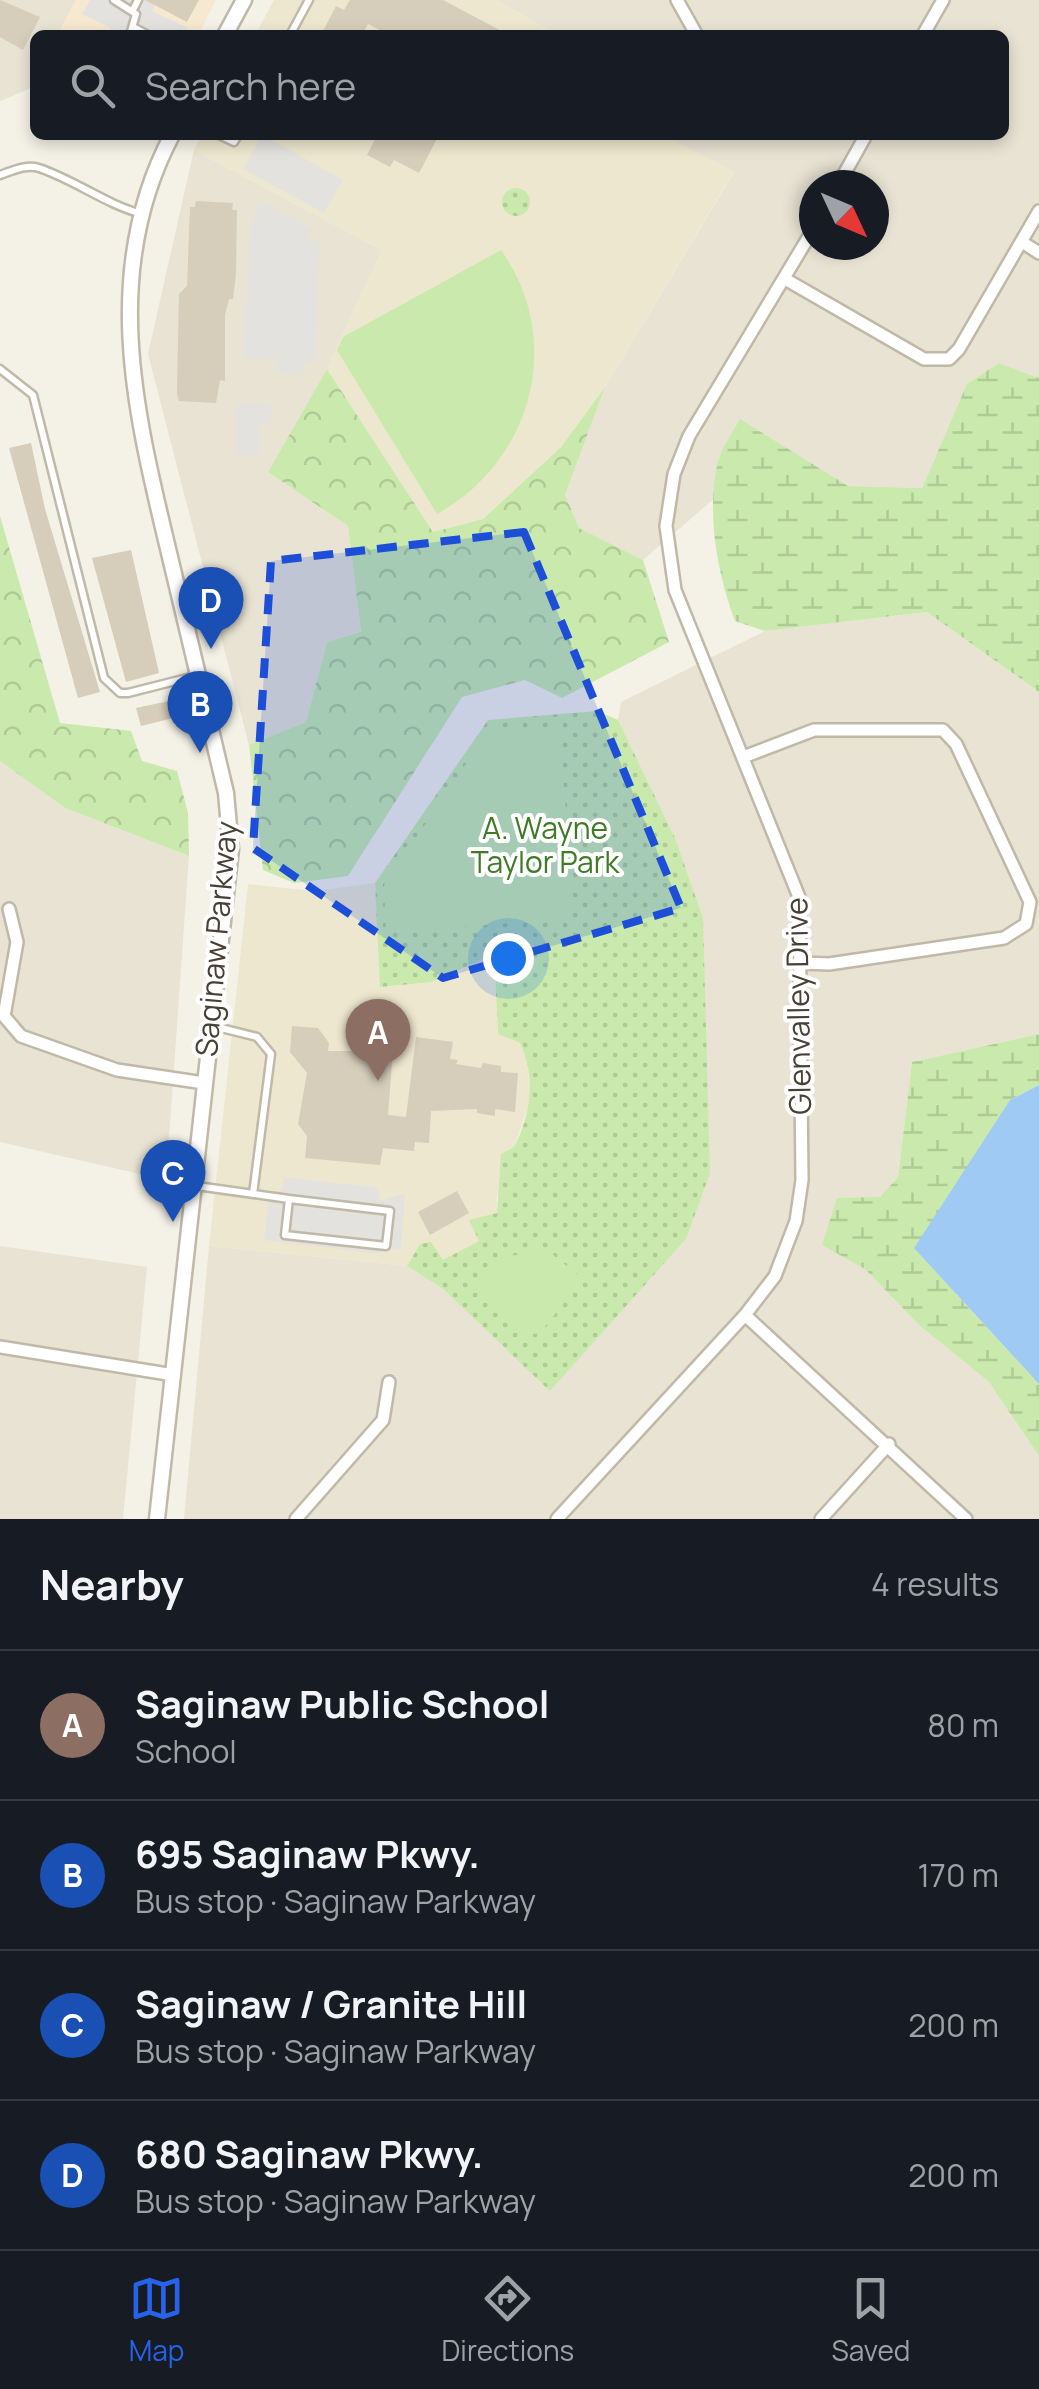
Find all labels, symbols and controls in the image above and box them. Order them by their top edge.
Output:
search box [30,30,1009,140]
icon: search [65,58,120,113]
text: Search here [145,59,356,111]
north arrow [799,170,889,260]
pin: D [178,566,244,649]
pin: B [168,670,232,753]
park label: A. Wayne Taylor Park [471,807,620,882]
street label: Saginaw Parkway [185,819,246,1058]
street label: Glenvalley Drive [775,897,820,1115]
your location [483,933,534,984]
pin: A [346,998,410,1081]
pin: C [140,1140,206,1222]
text: Nearby [40,1555,184,1613]
text: 4 results [871,1562,999,1606]
text: Saginaw Public School [135,1677,549,1729]
text: A [62,1703,83,1747]
text: 80 m [927,1703,999,1747]
text: School [135,1729,237,1773]
text: 695 Saginaw Pkwy. [135,1827,480,1879]
text: B [62,1853,83,1897]
text: 170 m [917,1853,999,1897]
text: Bus stop · Saginaw Parkway [135,1879,536,1923]
text: Saginaw / Granite Hill [135,1977,527,2029]
text: C [61,2003,84,2047]
text: 200 m [908,2003,999,2047]
text: Bus stop · Saginaw Parkway [135,2029,536,2073]
text: 680 Saginaw Pkwy. [135,2127,483,2179]
text: D [61,2153,84,2197]
text: 200 m [908,2153,999,2197]
text: Bus stop · Saginaw Parkway [135,2179,536,2223]
tab: Map [129,2271,184,2369]
tab: Directions [442,2271,574,2369]
tab: Saved [831,2271,910,2369]

